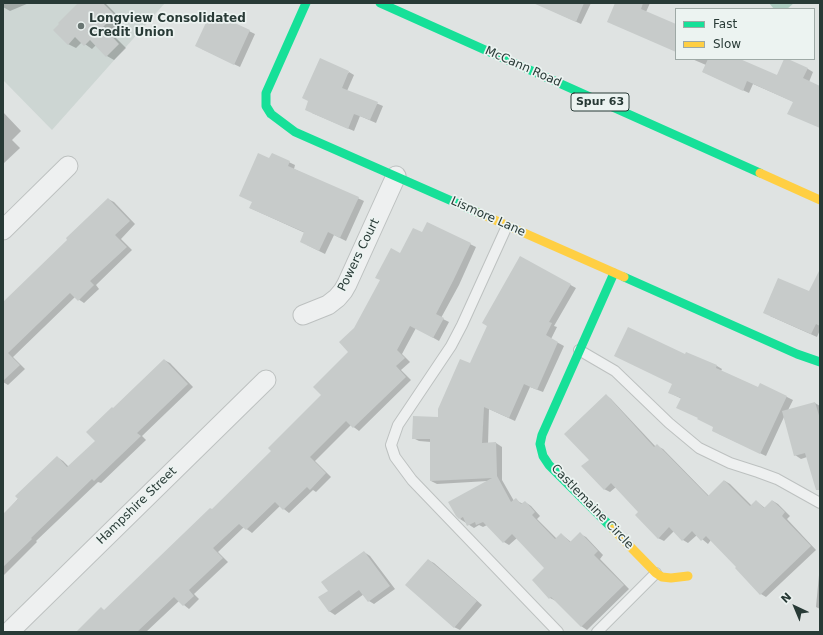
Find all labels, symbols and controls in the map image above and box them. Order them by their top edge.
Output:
legend [675,8,815,60]
place label: Longview Consolidated Credit Union [89,12,246,40]
text: Fast [713,17,737,31]
marker: Longview Consolidated Credit Union [76,21,86,31]
text: Slow [713,37,741,51]
street label: McCann Road [483,44,563,90]
road number: Spur 63 [571,93,629,111]
street label: Lismore Lane [448,194,528,240]
street label: Powers Court [335,216,383,294]
street label: Castlemaine Circle [548,462,636,552]
street label: Hampshire Street [94,464,180,548]
north arrow [775,587,815,627]
text: N [778,590,794,606]

